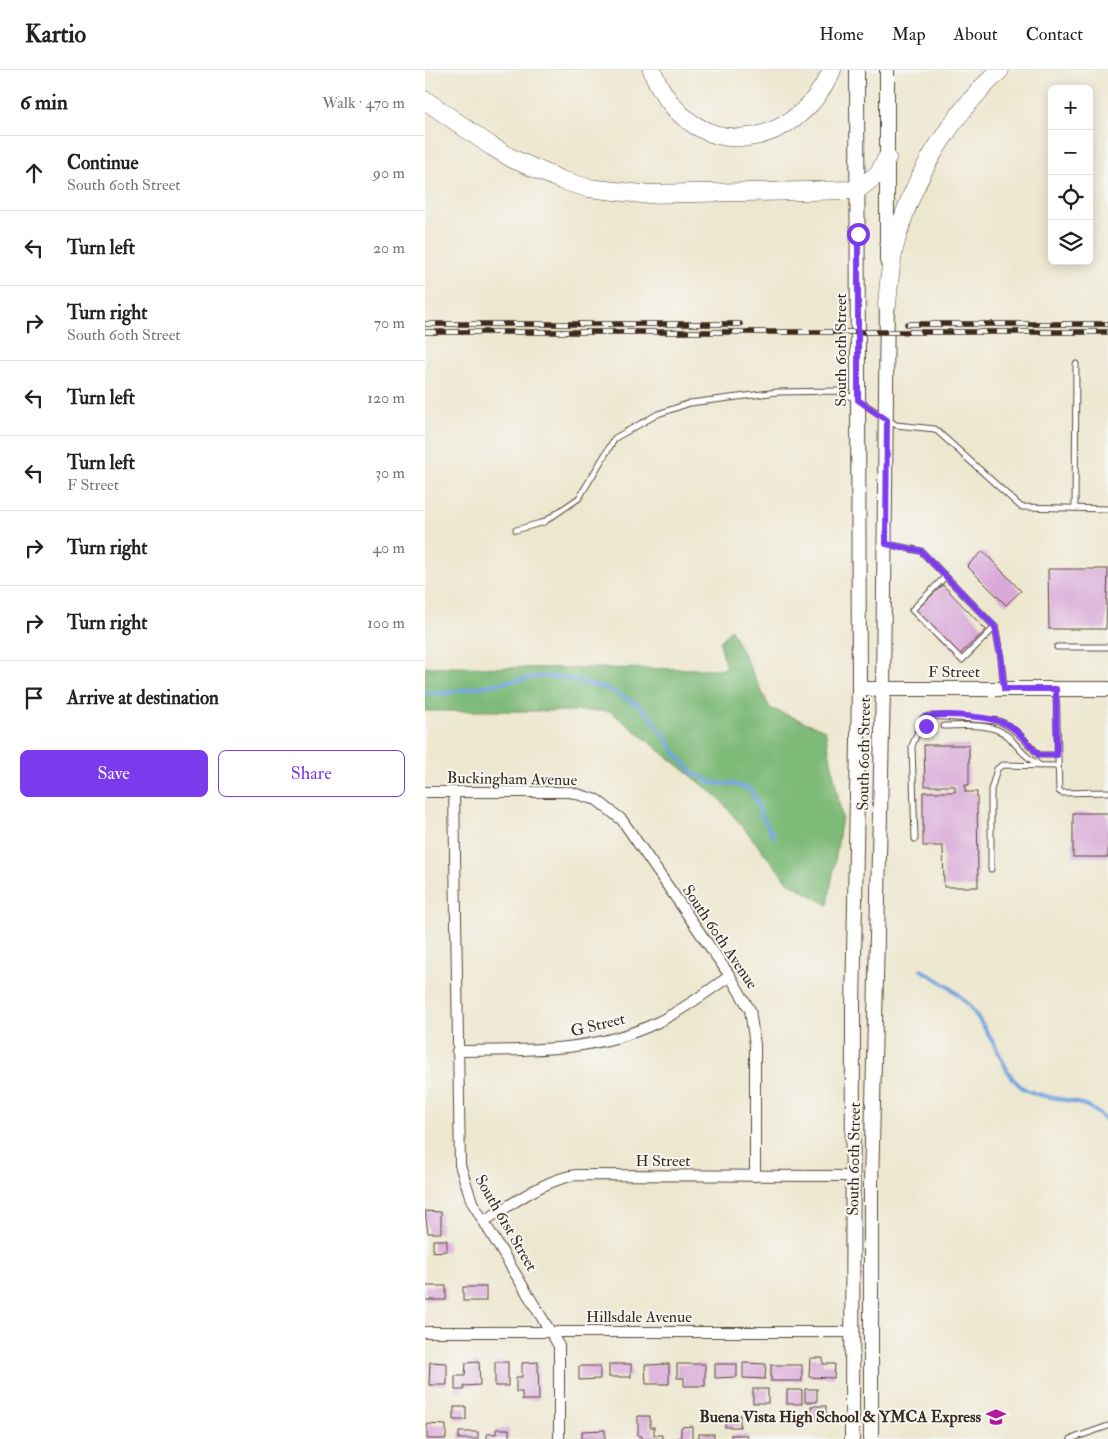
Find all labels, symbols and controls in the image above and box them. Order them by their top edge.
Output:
text: Kartio [25,19,86,50]
text: Home [819,23,864,46]
text: Map [892,23,926,46]
text: About [954,23,998,46]
text: Contact [1026,23,1083,46]
map controls [1048,85,1093,265]
button: + [1048,85,1093,130]
text: 6 min [20,89,68,116]
text: Walk · 470 m [322,93,405,113]
button: − [1048,130,1093,175]
text: Continue [67,151,138,175]
icon: ahead [20,159,48,187]
text: 90 m [373,163,405,183]
text: South 60th Street [67,175,181,195]
button: locate [1048,175,1093,220]
button: layers [1048,220,1093,265]
route start [847,223,870,246]
icon: left [20,234,48,262]
text: Turn left [67,236,135,260]
text: 20 m [373,238,405,258]
street label: South 60th Street [831,293,851,407]
text: Turn right [67,301,147,325]
icon: right [20,309,48,337]
text: 70 m [374,313,405,333]
text: South 60th Street [67,325,181,345]
icon: left [20,384,48,412]
text: Turn left [67,386,135,410]
text: 120 m [367,388,405,408]
text: Turn left [67,451,135,475]
icon: left [20,459,48,487]
text: 30 m [375,463,405,483]
text: F Street [67,475,119,495]
icon: right [20,534,48,562]
text: Turn right [67,536,147,560]
text: 40 m [372,538,405,558]
icon: right [20,609,48,637]
text: Turn right [67,611,147,635]
text: 100 m [367,613,405,633]
street label: F Street [928,662,980,682]
icon: arrive [20,684,48,712]
text: Arrive at destination [67,686,219,710]
street label: South 60th Street [853,697,875,811]
route end [915,715,938,738]
button: Save [20,750,208,797]
button: Share [218,750,405,797]
street label: Buckingham Avenue [447,768,578,790]
street label: South 60th Avenue [678,881,762,993]
street label: G Street [569,1009,627,1041]
street label: South 60th Street [843,1102,865,1216]
street label: H Street [635,1151,691,1171]
street label: South 61st Street [470,1171,542,1275]
street label: Hillsdale Avenue [586,1307,692,1327]
school or university icon: Buena Vista High School & YMCA Express [985,1406,1007,1428]
place label: Buena Vista High School & YMCA Express [699,1407,982,1428]

